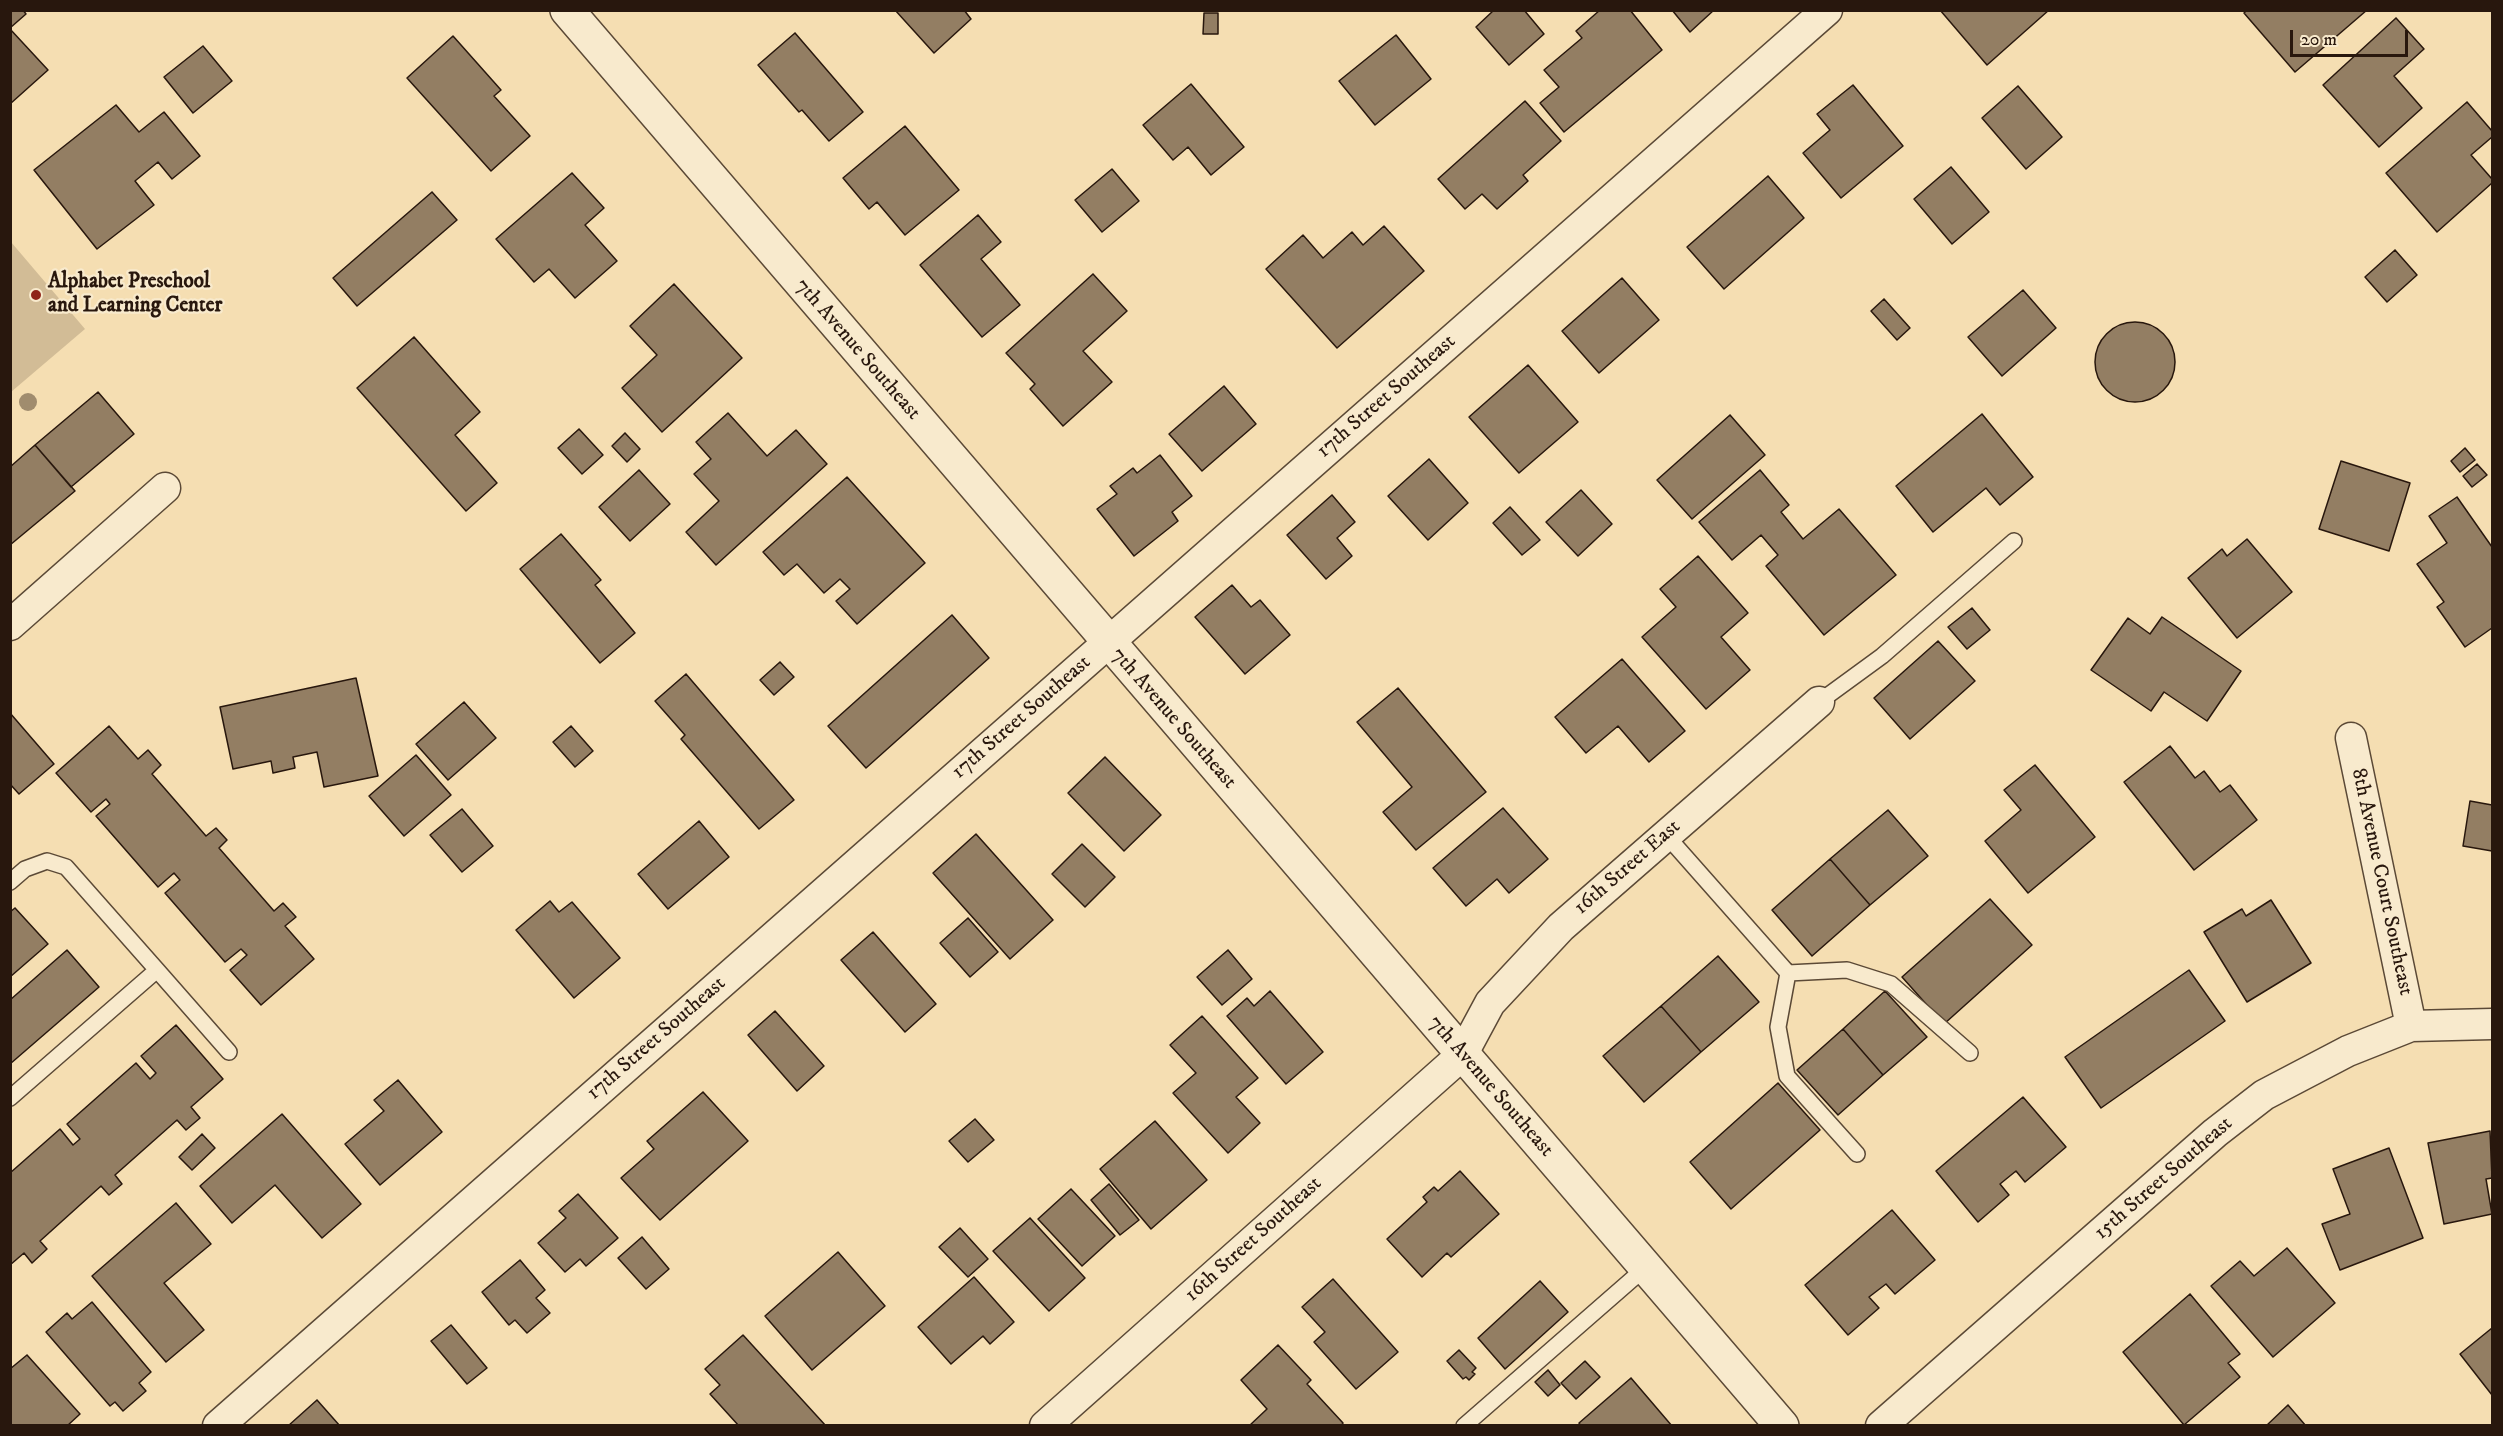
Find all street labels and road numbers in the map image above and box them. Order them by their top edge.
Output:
street label: 7th Avenue Southeast [789,274,925,426]
street label: 17th Street Southeast [1312,330,1462,464]
street label: 7th Avenue Southeast [1105,643,1241,795]
street label: 17th Street Southeast [947,651,1097,785]
street label: 8th Avenue Court Southeast [2345,766,2417,998]
street label: 16th Street East [1570,815,1686,921]
street label: 17th Street Southeast [582,972,732,1106]
street label: 7th Avenue Southeast [1422,1011,1558,1163]
street label: 15th Street Southeast [2090,1112,2238,1246]
street label: 16th Street Southeast [1180,1172,1328,1308]

